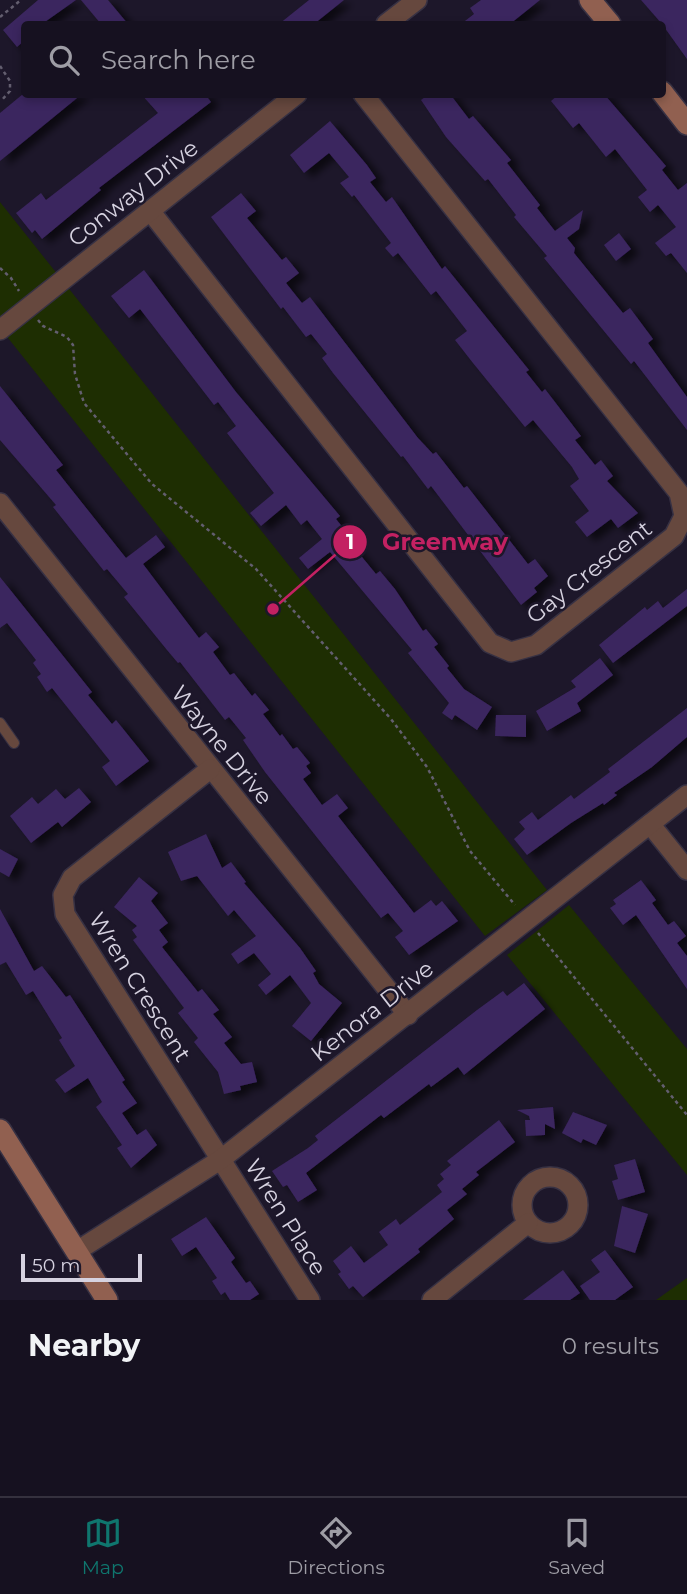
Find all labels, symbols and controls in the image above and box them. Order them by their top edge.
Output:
search box [21,21,666,98]
icon: search [45,41,83,79]
text: Search here [101,44,256,76]
street label: Conway Drive [62,134,204,252]
street label: Gay Crescent [521,514,657,630]
callout: Greenway [333,519,522,564]
text: Greenway [382,527,509,556]
text: 1 [346,529,354,554]
street label: Wayne Drive [165,680,279,810]
street label: Wren Crescent [83,907,197,1067]
street label: Kenora Drive [305,954,439,1068]
street label: Wren Place [239,1154,333,1280]
scale bar [21,1251,142,1283]
text: 50 m [32,1254,80,1277]
text: Nearby [28,1327,140,1364]
text: 0 results [562,1332,659,1360]
tab: Map [82,1514,124,1579]
tab: Directions [287,1514,385,1579]
tab: Saved [548,1514,605,1579]

